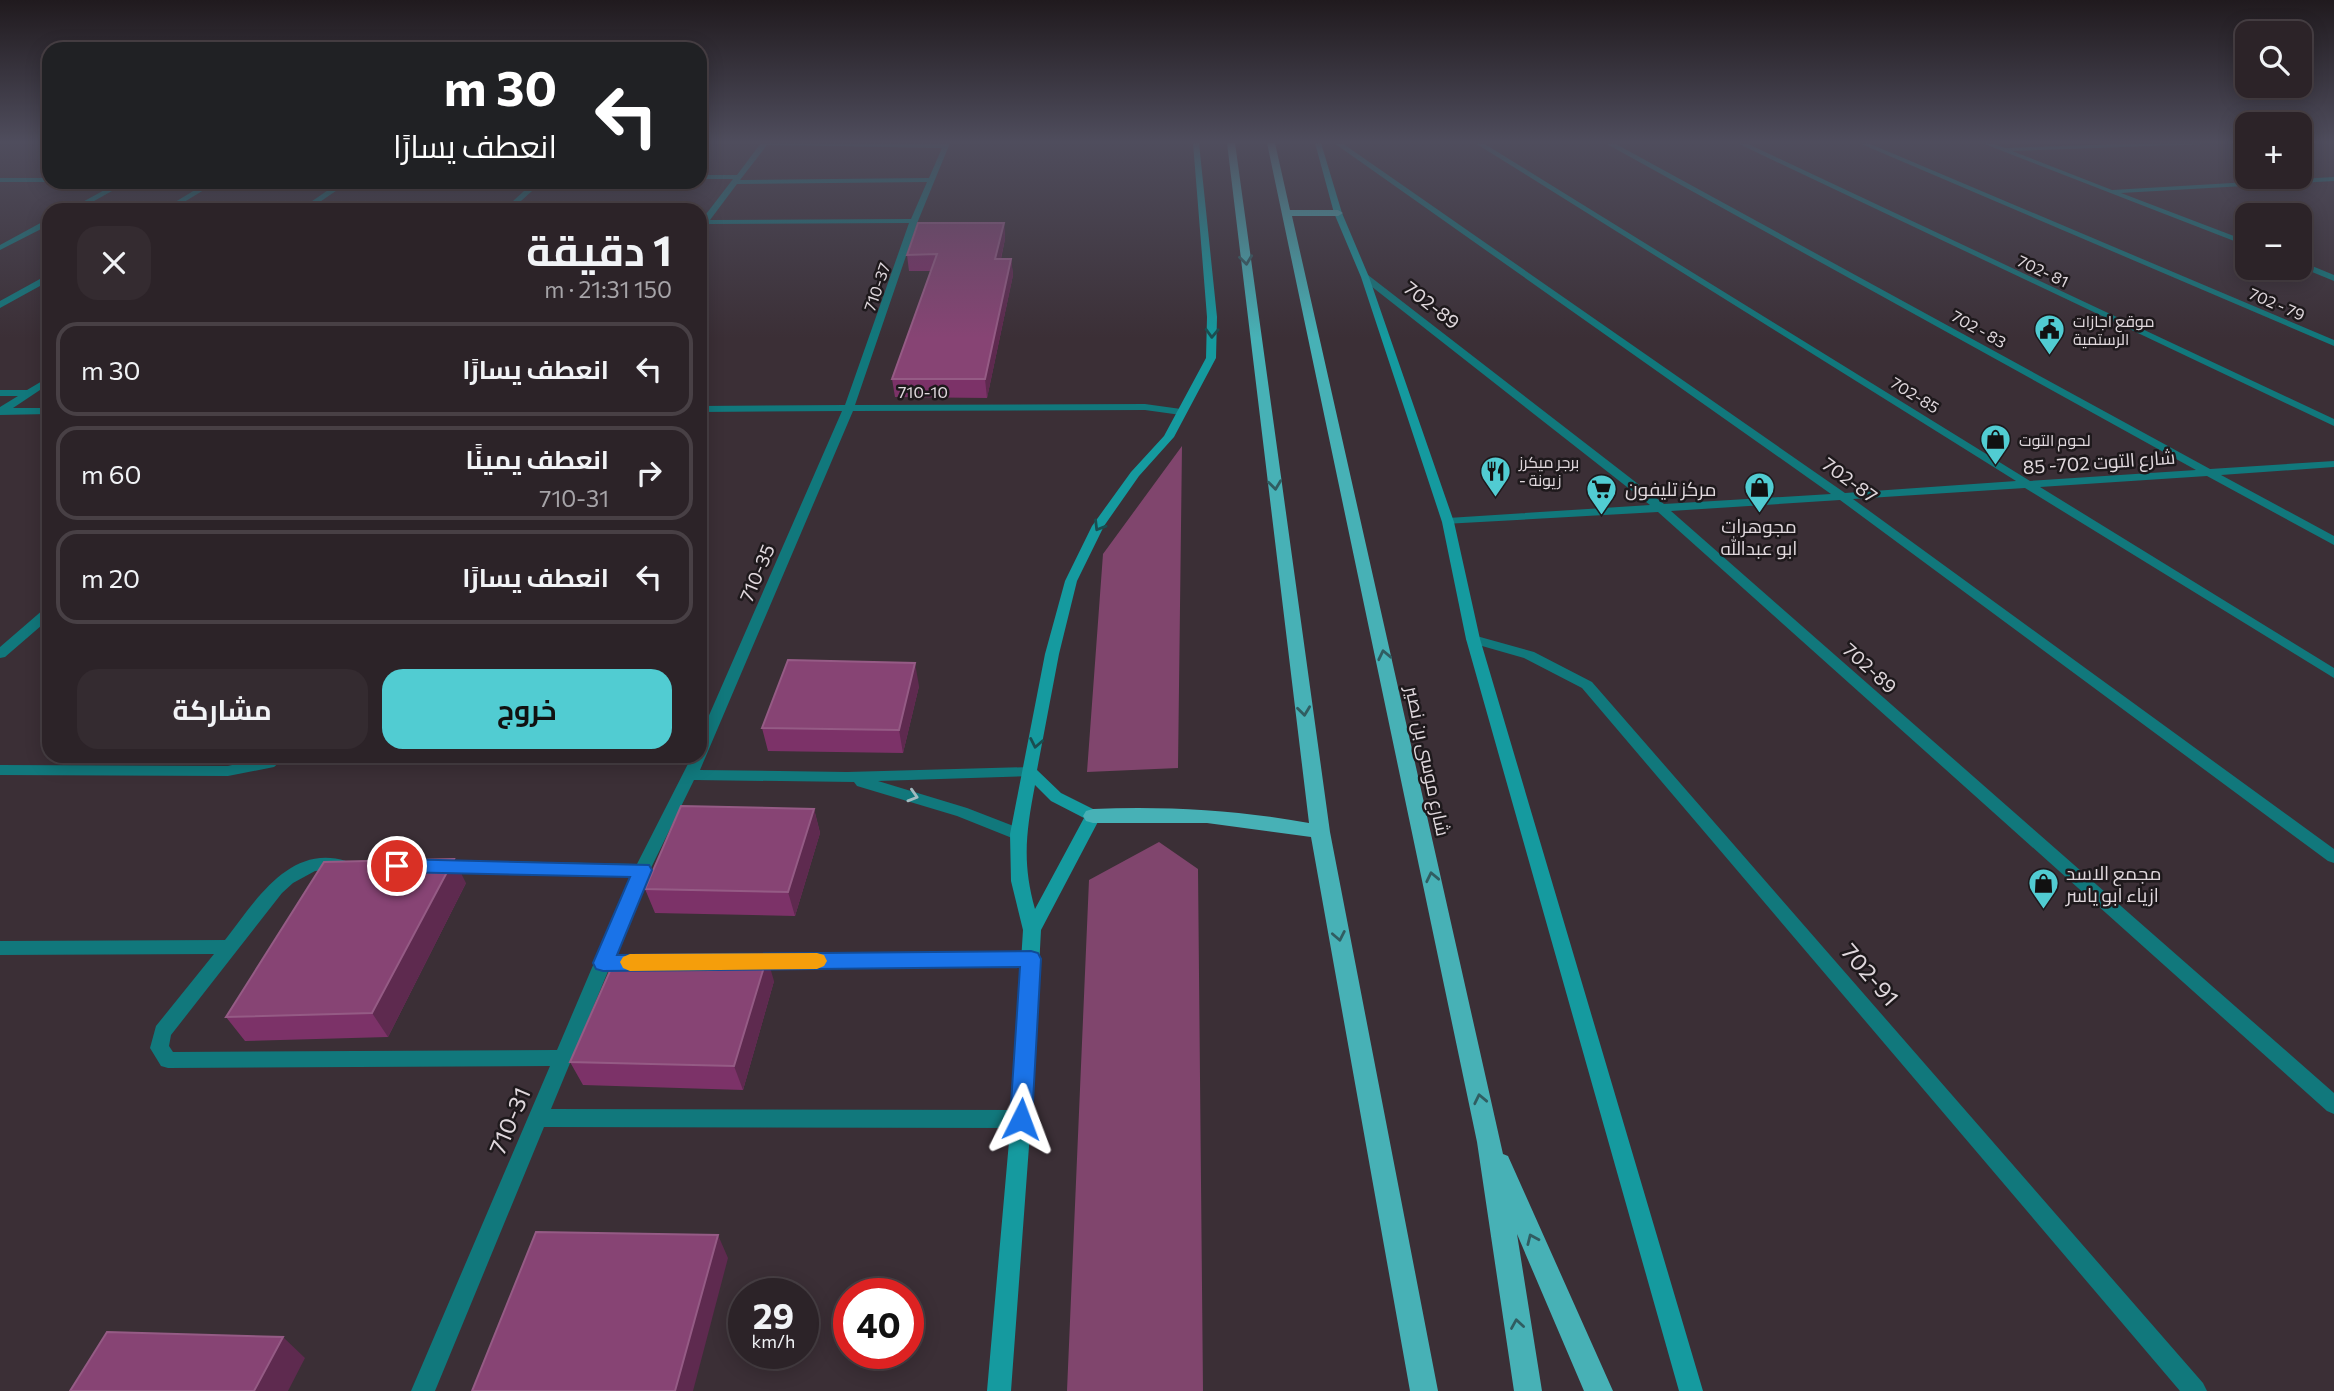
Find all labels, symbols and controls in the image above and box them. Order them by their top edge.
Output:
map controls [2235,21,2312,280]
button: search [2235,21,2312,98]
text: 30 m [444,56,557,116]
icon: left [581,70,672,161]
button: + [2235,112,2312,189]
text: انعطف يسارًا [393,125,557,165]
button: − [2235,203,2312,280]
text: 1 دقيقة [526,223,672,275]
button: close [77,226,151,300]
street label: 702- 81 [2015,251,2072,291]
one-way arrow [1238,254,1253,265]
street label: 710-37 [859,260,894,314]
text: 150 m · 21:31 [544,275,672,303]
street label: 702-89 [1400,276,1465,333]
street label: 702 - 79 [2246,283,2308,324]
street label: 702 - 83 [1949,306,2010,351]
place label: موقع اجازات الرستمية [2073,311,2154,349]
public building icon: موقع اجازات الرستمية [2033,313,2067,357]
one-way arrow [1204,328,1219,339]
icon: left [630,350,668,388]
text: انعطف يسارًا [462,353,609,384]
text: 30 m [81,354,140,385]
street label: 702-85 [1888,372,1943,417]
street label: 710-10 [898,382,948,401]
shop icon: لحوم التوت [1979,423,2013,467]
place label: لحوم التوت [2019,430,2091,452]
text: انعطف يمينًا [465,443,609,474]
street label: شارع التوت 702- 85 [2022,445,2176,481]
place label: برجر ميكرز - زيونة [1518,452,1579,490]
street label: 702-87 [1818,452,1882,507]
icon: right [630,454,668,492]
restaurant icon: برجر ميكرز - زيونة [1479,454,1513,498]
text: 60 m [81,458,141,489]
shop icon: مجوهرات ابو عبدالله [1742,470,1776,514]
supermarket icon: مركز تليفون [1585,472,1619,516]
place label: مركز تليفون [1625,477,1716,501]
one-way arrow [1267,479,1282,491]
text: 710-31 [539,484,609,512]
place label: مجوهرات ابو عبدالله [1721,514,1797,560]
one-way arrow [1094,518,1107,531]
street label: 710-35 [734,541,779,605]
icon: left [630,558,668,596]
text: انعطف يسارًا [462,561,609,592]
text: 20 m [81,562,140,593]
street label: 702-89 [1839,638,1902,698]
one-way arrow [1377,649,1392,661]
button: مشاركة [77,669,368,749]
button: خروج [382,669,672,749]
street label: شارع موسى بن نصير [1398,683,1456,838]
one-way arrow [1296,705,1311,717]
one-way arrow [1029,737,1044,749]
one-way arrow [906,788,919,802]
pin [367,836,427,896]
icon: arrive [378,847,416,885]
place label: مجمع الاسد ازياء ابو ياسر [2065,861,2161,907]
shop icon: مجمع الاسد ازياء ابو ياسر [2026,867,2060,911]
one-way arrow [1425,871,1440,883]
one-way arrow [1331,930,1346,942]
street label: 702-91 [1836,938,1905,1011]
position arrow [984,1082,1058,1156]
street label: 710-31 [483,1083,536,1158]
one-way arrow [1473,1093,1488,1105]
one-way arrow [1526,1234,1540,1246]
speed limit sign: 40 [833,1278,924,1369]
text: 29 [753,1293,794,1336]
one-way arrow [1510,1318,1525,1329]
text: km/h [752,1330,795,1352]

